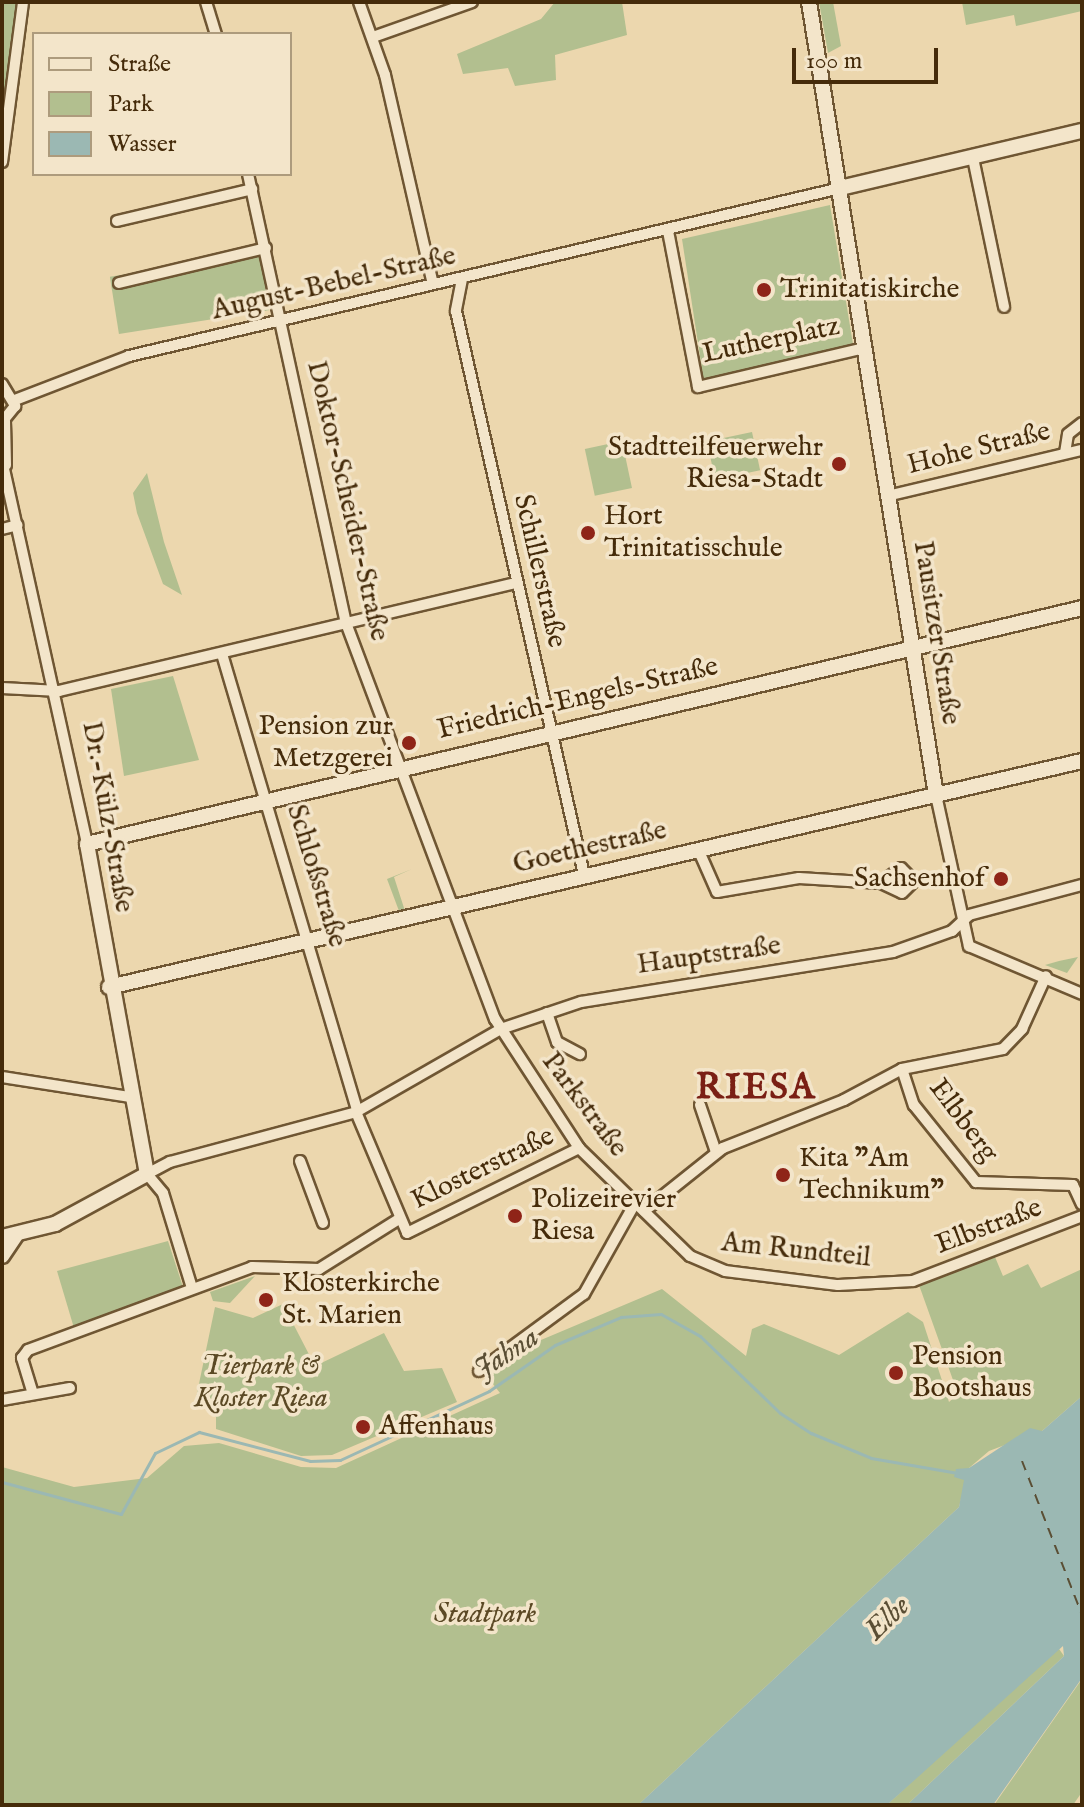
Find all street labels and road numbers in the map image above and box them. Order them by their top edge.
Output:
street label: August-Bebel-Straße [209,240,459,328]
street label: Lutherplatz [699,310,843,372]
street label: Doktor-Scheider-Straße [298,358,396,644]
street label: Hohe Straße [904,415,1054,483]
street label: Schillerstraße [505,491,573,651]
street label: Pausitzer Straße [905,539,967,727]
street label: Friedrich-Engels-Straße [434,650,722,748]
street label: Dr.-Külz-Straße [74,719,140,915]
street label: Schloßstraße [278,801,354,951]
street label: Goethestraße [510,814,670,882]
street label: Hauptstraße [635,929,783,983]
street label: Parkstraße [534,1046,634,1164]
street label: Elbberg [921,1073,1005,1169]
street label: Klosterstraße [406,1120,560,1218]
street label: Elbstraße [931,1191,1047,1263]
street label: Am Rundteil [720,1226,872,1276]

